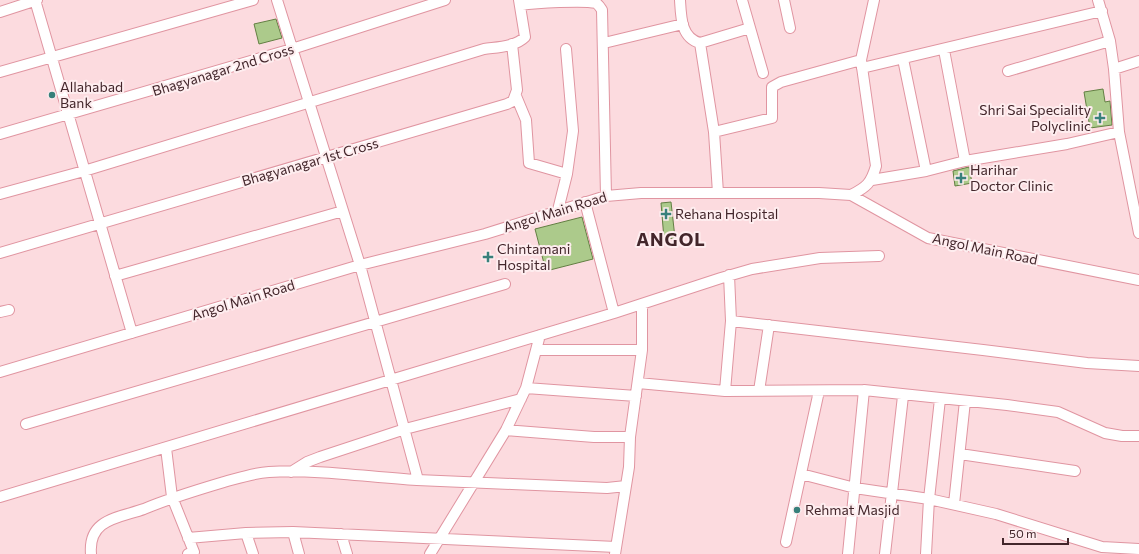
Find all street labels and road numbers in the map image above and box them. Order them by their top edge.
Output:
street label: Bhagyanagar 2nd Cross [150,40,296,99]
street label: Bhagyanagar 1st Cross [240,134,380,189]
street label: Angol Main Road [501,188,609,235]
street label: Angol Main Road [931,229,1039,268]
street label: Angol Main Road [189,276,297,323]

